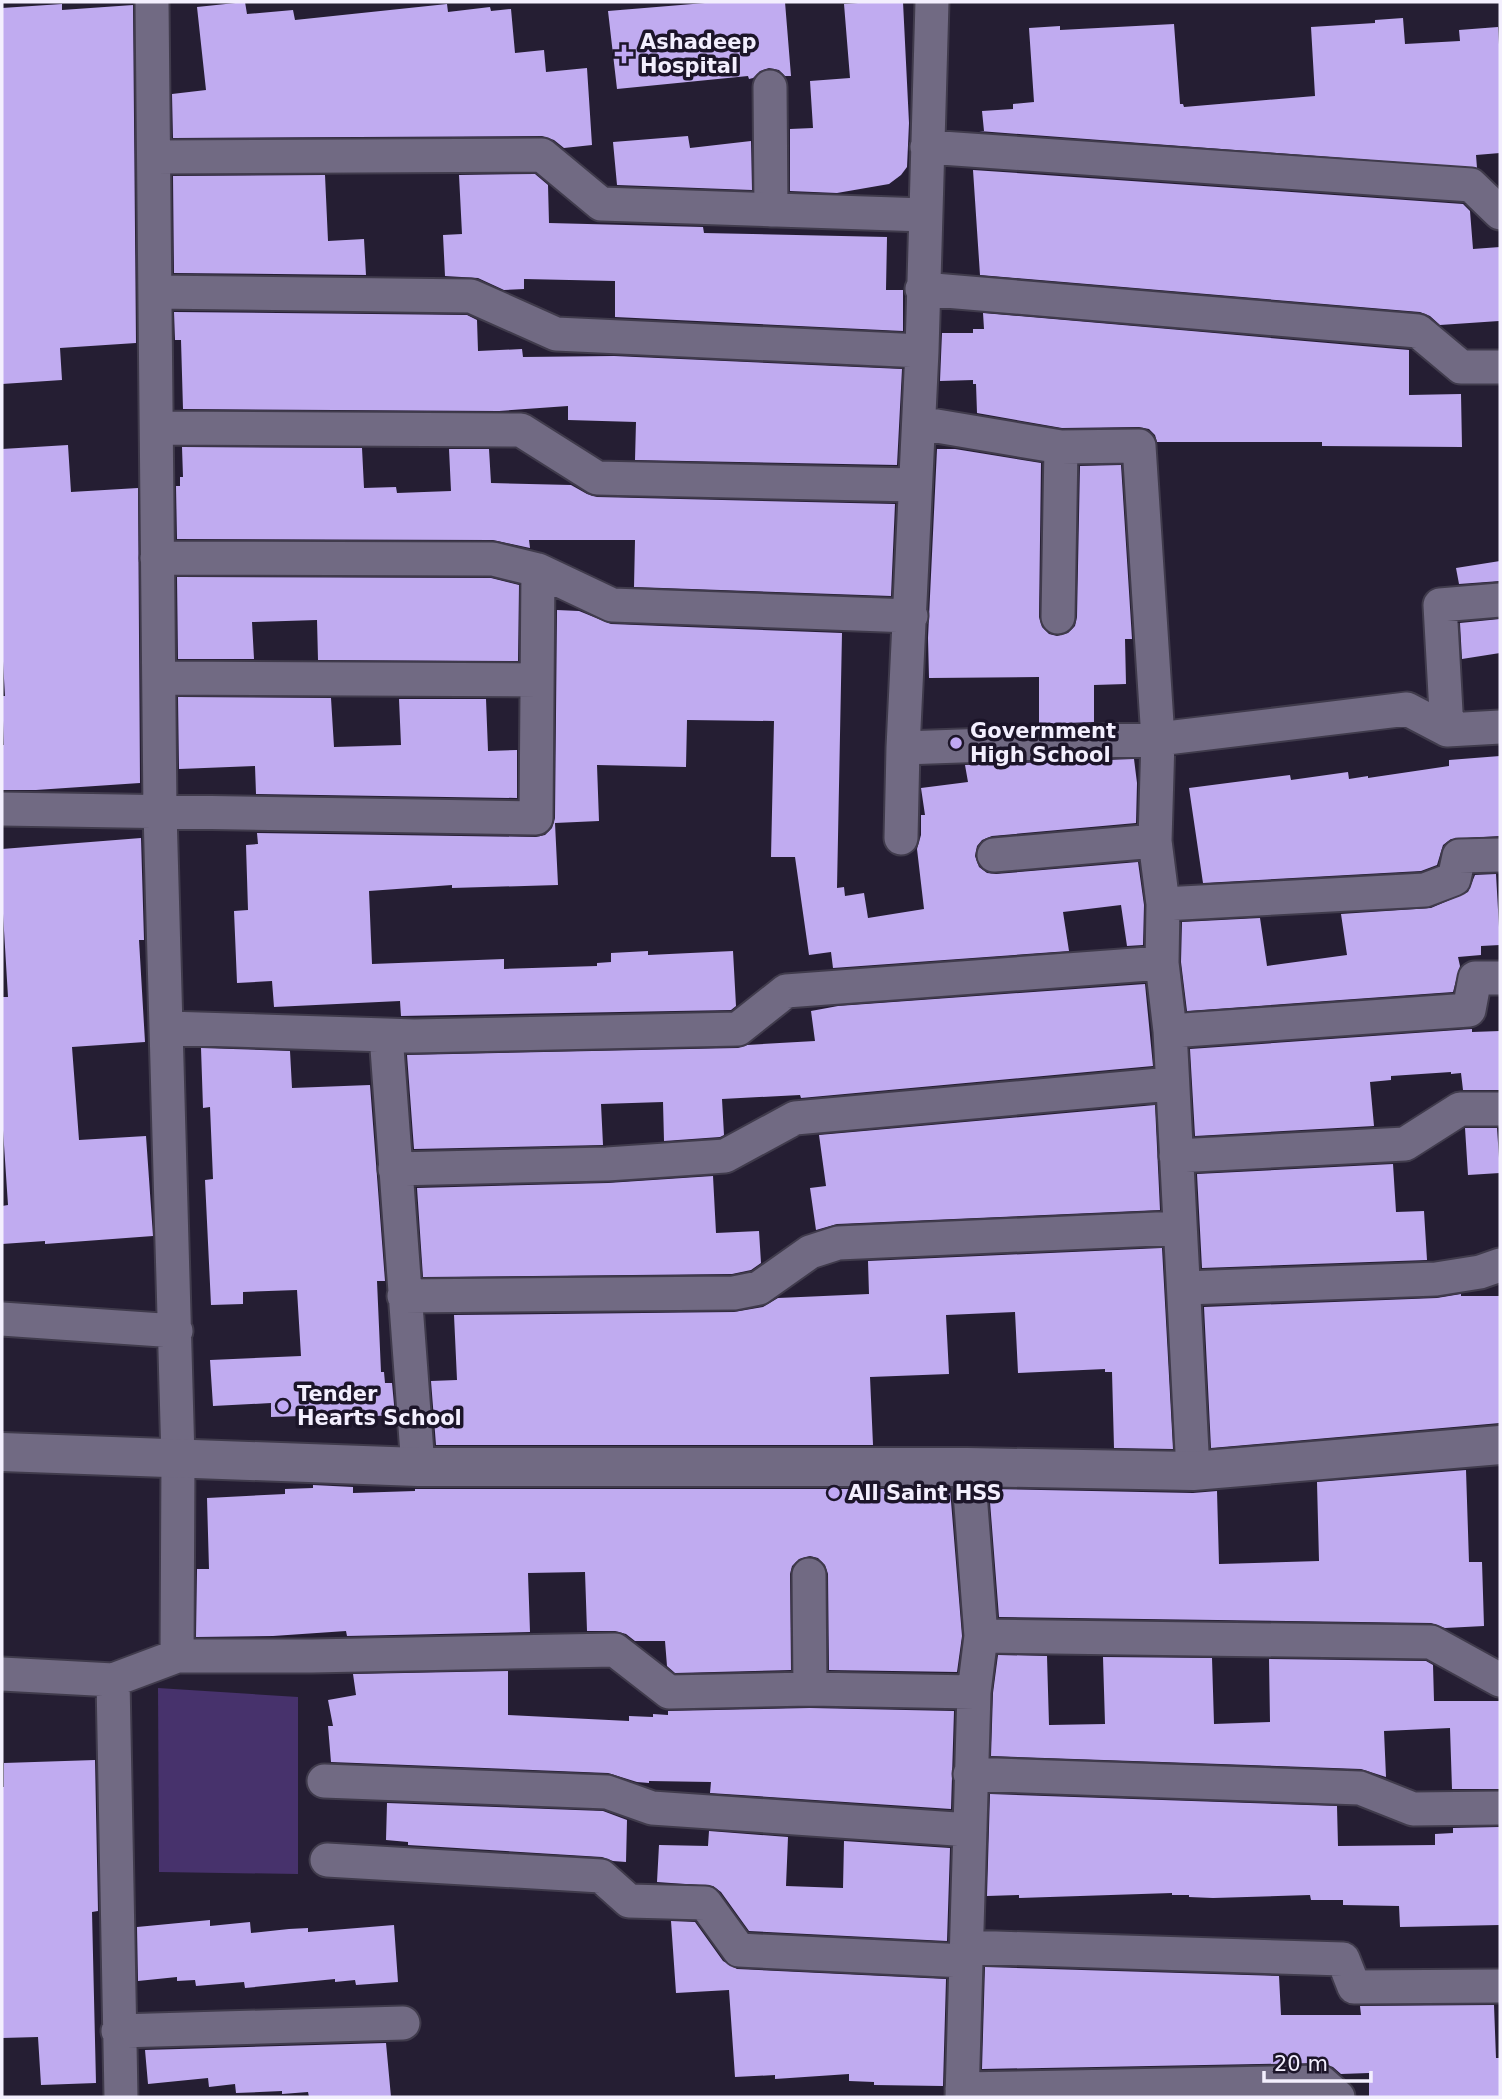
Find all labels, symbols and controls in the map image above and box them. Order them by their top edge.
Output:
place label: Ashadeep Hospital [640,30,756,78]
marker: Ashadeep Hospital [614,44,634,64]
place label: Government High School [970,719,1116,767]
marker: Government High School [948,735,964,751]
place label: Tender Hearts School [297,1382,462,1430]
marker: Tender Hearts School [275,1398,291,1414]
place label: All Saint HSS [848,1481,1002,1505]
marker: All Saint HSS [826,1485,842,1501]
scale bar [1264,2039,1371,2084]
text: 20 m [1274,2052,1328,2076]

